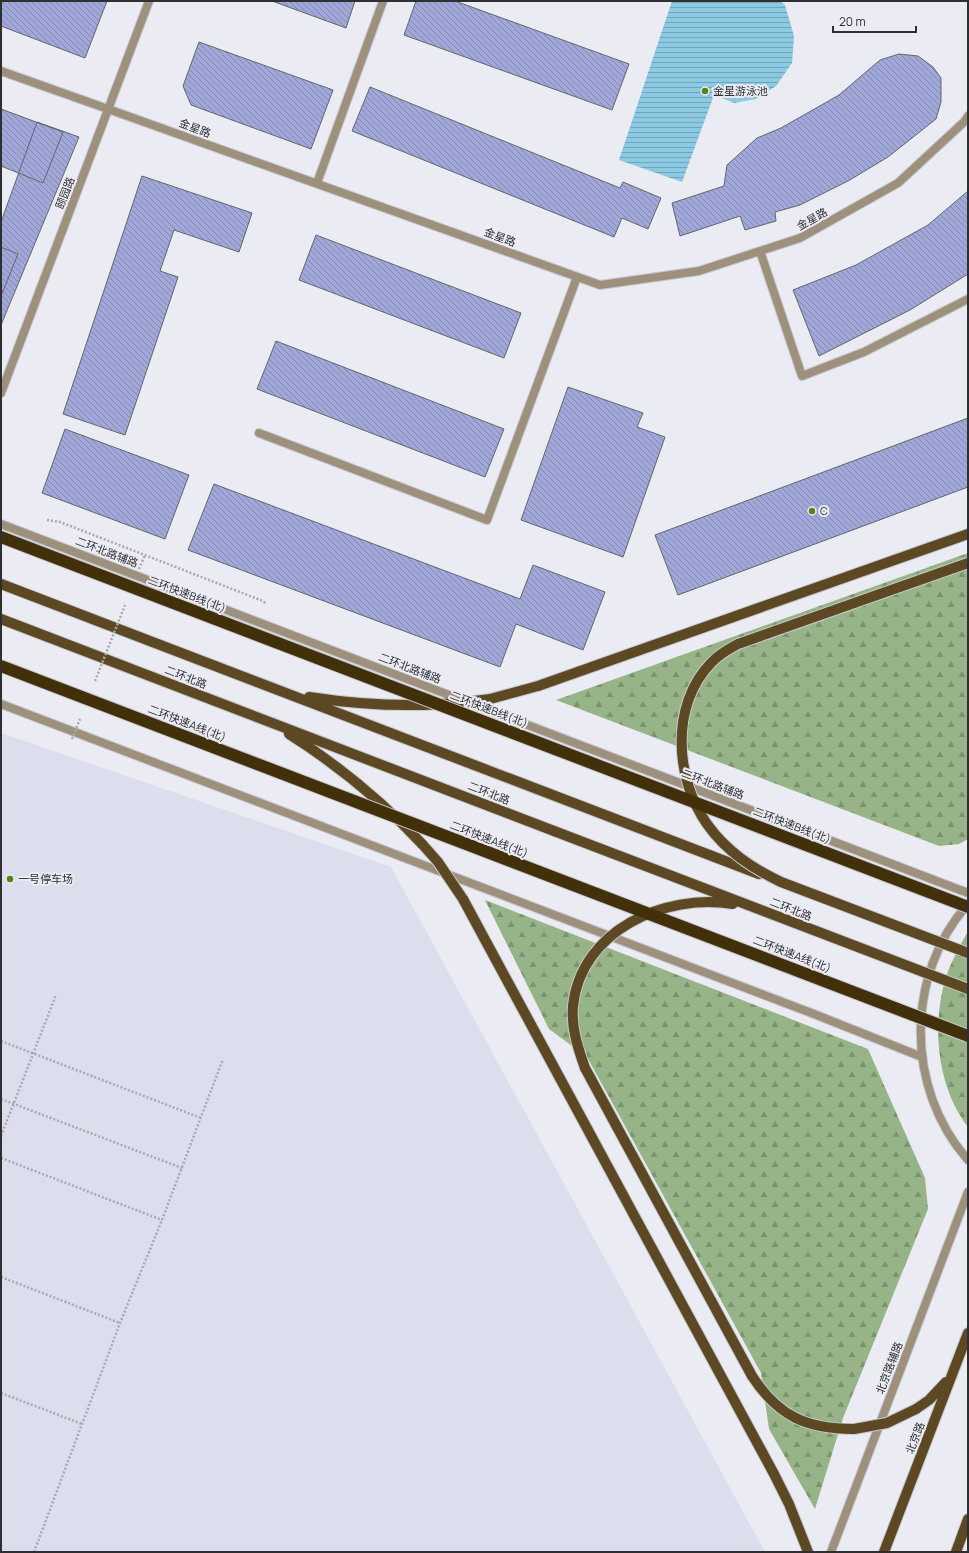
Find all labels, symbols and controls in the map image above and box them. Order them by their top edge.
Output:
scale bar [833,8,916,34]
text: 20 m [839,13,866,30]
place label: 金星游泳池 [713,83,768,98]
marker: 金星游泳池 [700,86,710,96]
street label: 金星路 [177,115,213,140]
street label: 颐园路 [52,175,77,211]
street label: 金星路 [794,204,830,233]
street label: 金星路 [482,224,518,249]
place label: C [820,503,828,518]
marker: C [807,506,817,516]
street label: 二环北路辅路 [74,533,141,570]
street label: 二环快速B线(北) [146,572,228,615]
street label: 二环北路辅路 [377,649,444,686]
street label: 二环北路 [163,662,209,691]
street label: 二环快速B线(北) [448,687,530,730]
street label: 二环快速A线(北) [146,701,228,744]
street label: 二环北路辅路 [680,765,747,802]
street label: 二环北路 [466,778,512,807]
street label: 二环快速B线(北) [751,803,833,846]
street label: 二环快速A线(北) [448,817,530,860]
place label: 一号停车场 [18,871,73,886]
marker: 一号停车场 [5,874,15,884]
street label: 二环北路 [768,894,814,923]
street label: 二环快速A线(北) [751,932,833,975]
street label: 北京路辅路 [872,1339,905,1396]
street label: 北京路 [902,1420,927,1456]

